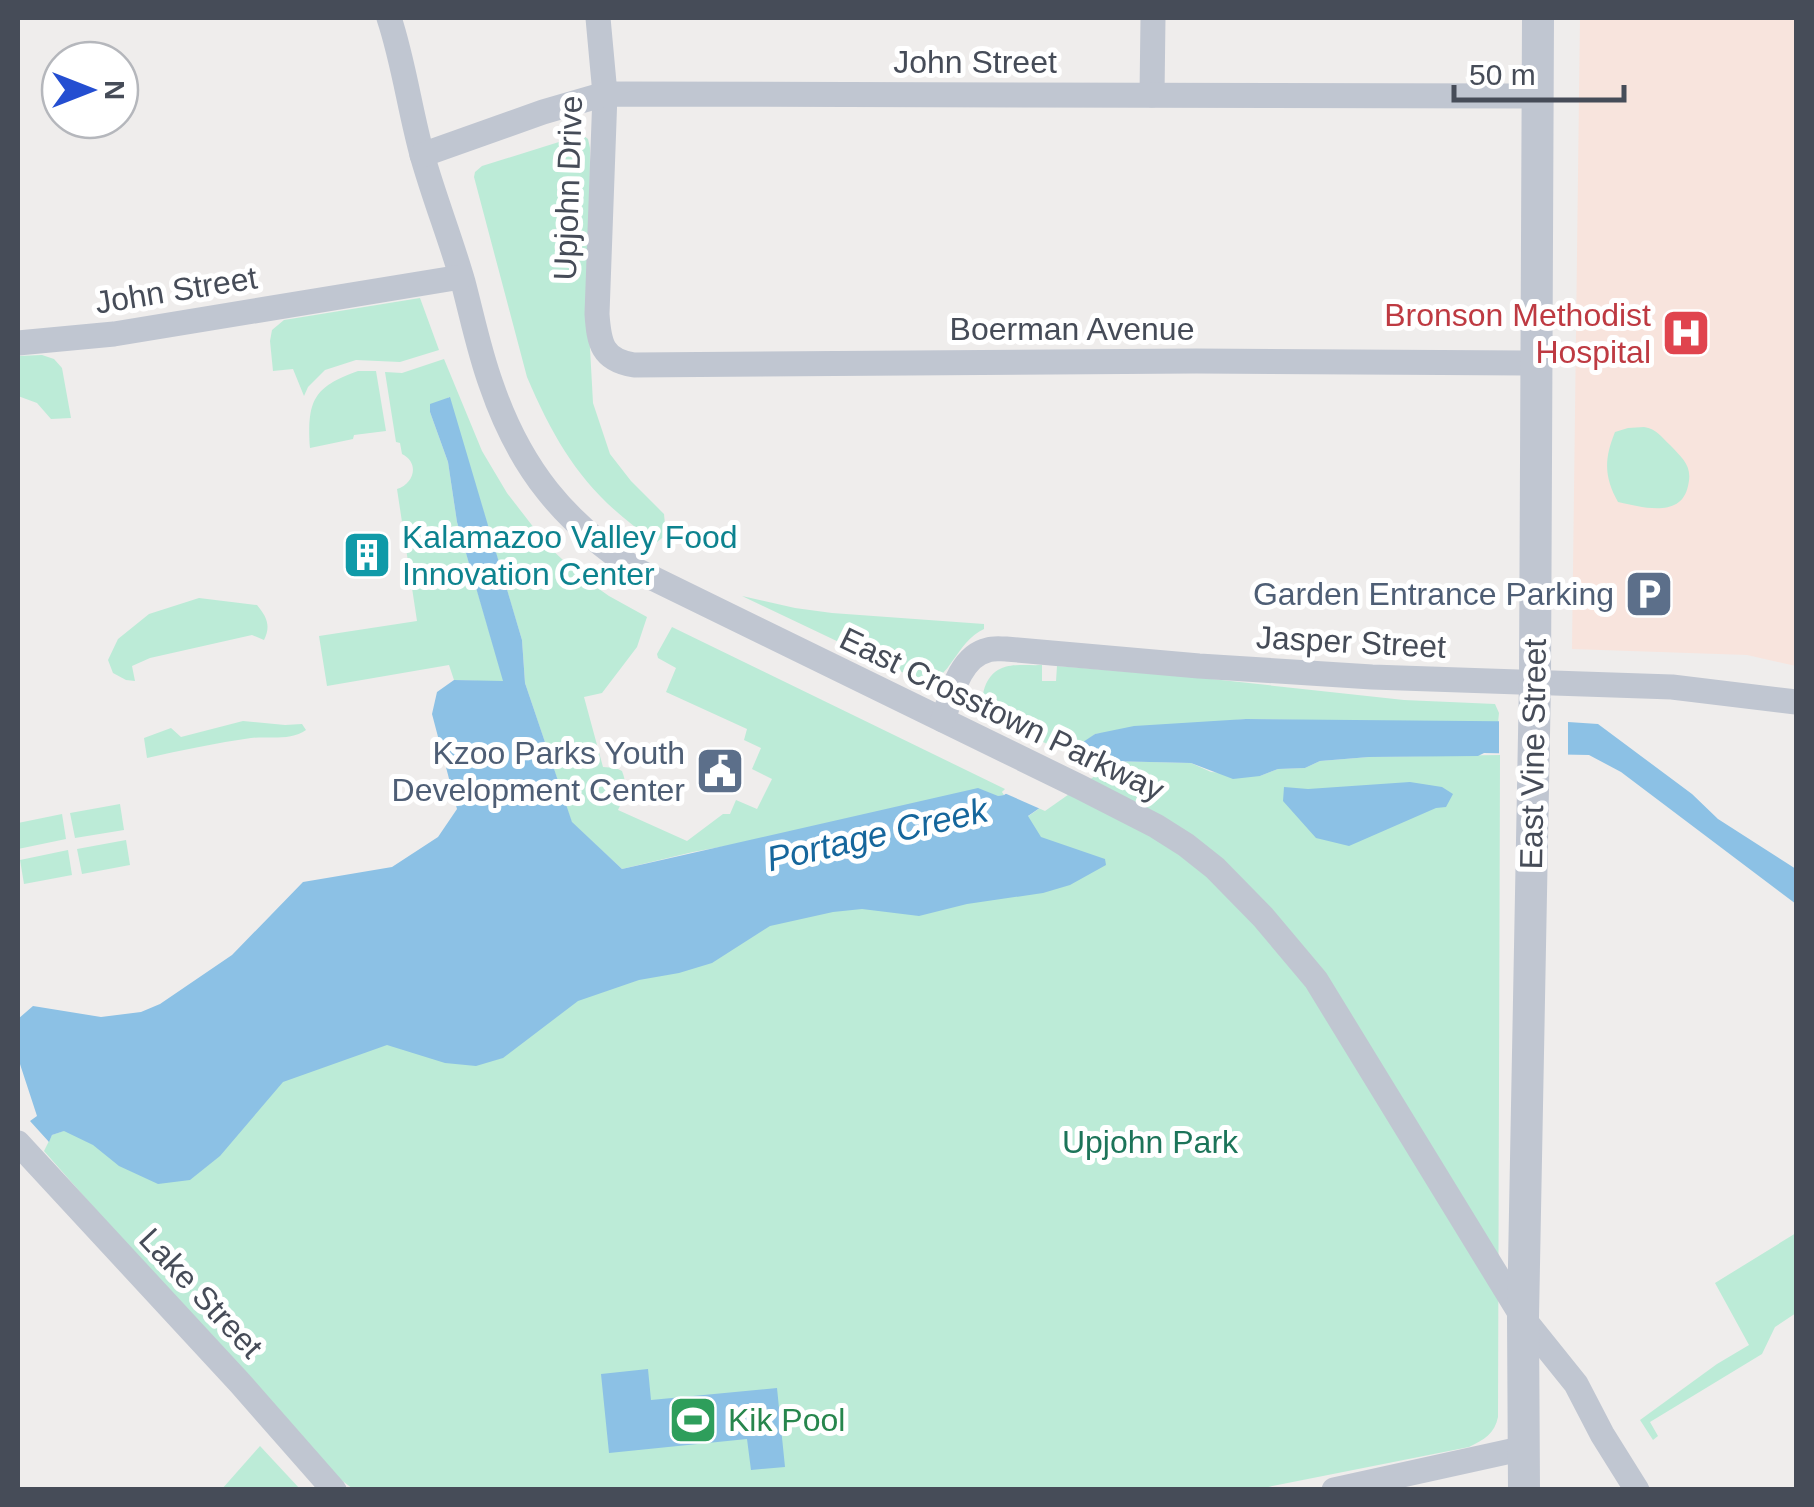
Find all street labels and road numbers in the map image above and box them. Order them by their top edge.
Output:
street label: John Street [893,44,1057,80]
street label: Upjohn Drive [547,95,589,281]
street label: John Street [92,259,260,321]
street label: Boerman Avenue [950,311,1194,347]
street label: Jasper Street [1255,619,1447,665]
street label: East Crosstown Parkway [834,620,1170,808]
street label: East Vine Street [1513,638,1553,870]
street label: Lake Street [132,1221,270,1365]

